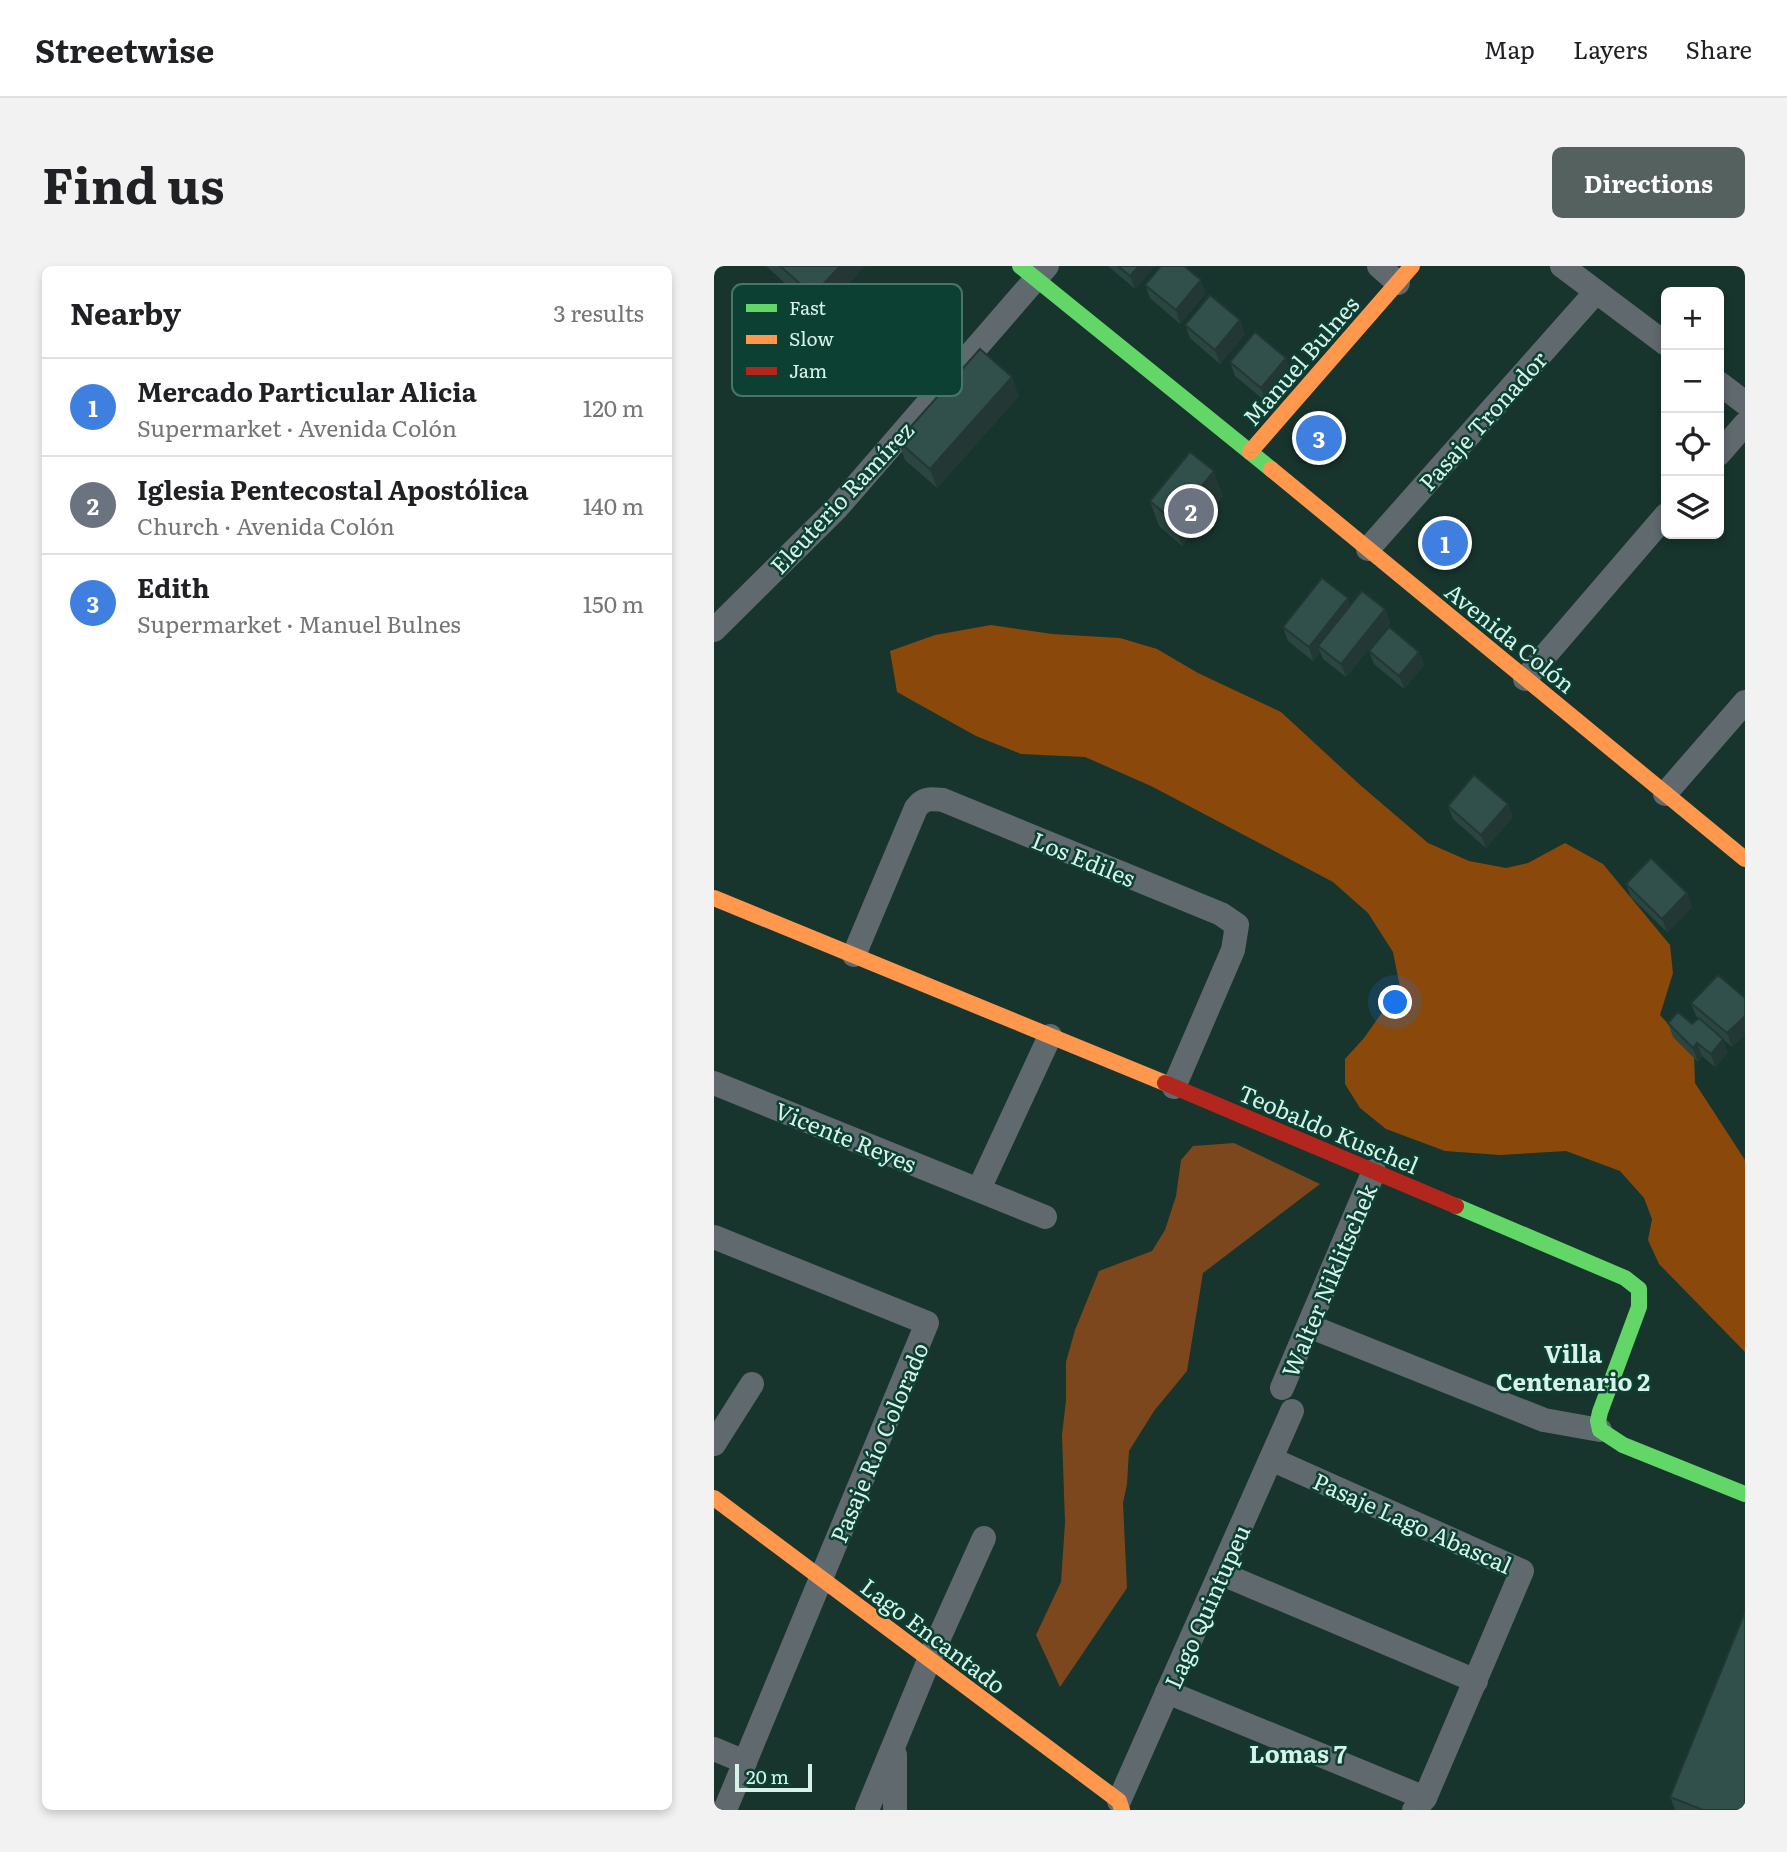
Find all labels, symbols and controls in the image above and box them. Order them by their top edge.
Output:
text: Streetwise [35,24,214,73]
text: Map [1484,31,1535,66]
text: Layers [1573,31,1647,66]
text: Share [1685,31,1752,66]
text: Find us [42,146,225,219]
button: Directions [1552,147,1745,218]
legend [732,284,962,396]
map controls [1661,287,1724,539]
button: + [1661,287,1724,350]
street label: Manuel Bulnes [1234,288,1366,432]
text: Nearby [70,290,181,334]
text: Fast [789,293,826,321]
text: 3 results [553,295,644,329]
text: Slow [789,324,834,352]
street label: Pasaje Tronador [1410,342,1554,497]
button: − [1661,350,1724,413]
text: Jam [789,356,827,384]
text: Mercado Particular Alicia [137,371,477,410]
text: 1 [88,390,98,424]
text: 120 m [583,390,644,424]
text: Supermarket · Avenida Colón [137,410,457,444]
pin: 3 [1296,412,1342,464]
street label: Eleuterio Ramírez [761,413,921,581]
button: locate [1661,413,1724,476]
text: Iglesia Pentecostal Apostólica [137,469,528,508]
button: layers [1661,476,1724,539]
pin: 2 [1168,485,1214,537]
text: 2 [87,488,99,522]
text: 140 m [583,488,644,522]
text: Church · Avenida Colón [137,508,395,542]
pin: 1 [1422,517,1468,569]
text: Edith [137,567,210,606]
street label: Avenida Colón [1439,574,1583,700]
text: 3 [87,586,99,620]
text: 150 m [583,586,644,620]
text: Supermarket · Manuel Bulnes [137,606,461,640]
street label: Los Ediles [1027,822,1141,894]
your location [1378,985,1412,1019]
street label: Teobaldo Kuschel [1234,1075,1425,1181]
street label: Vicente Reyes [770,1092,922,1180]
street label: Walter Niklitschek [1272,1177,1384,1382]
district label: Villa Centenario 2 [1496,1335,1650,1398]
street label: Pasaje Río Colorado [820,1336,936,1548]
street label: Pasaje Lago Abascal [1308,1463,1518,1581]
street label: Lago Quintupeu [1155,1519,1257,1693]
street label: Lago Encantado [854,1569,1014,1701]
district label: Lomas 7 [1249,1735,1347,1770]
scale bar [735,1761,812,1793]
text: 20 m [746,1762,789,1790]

